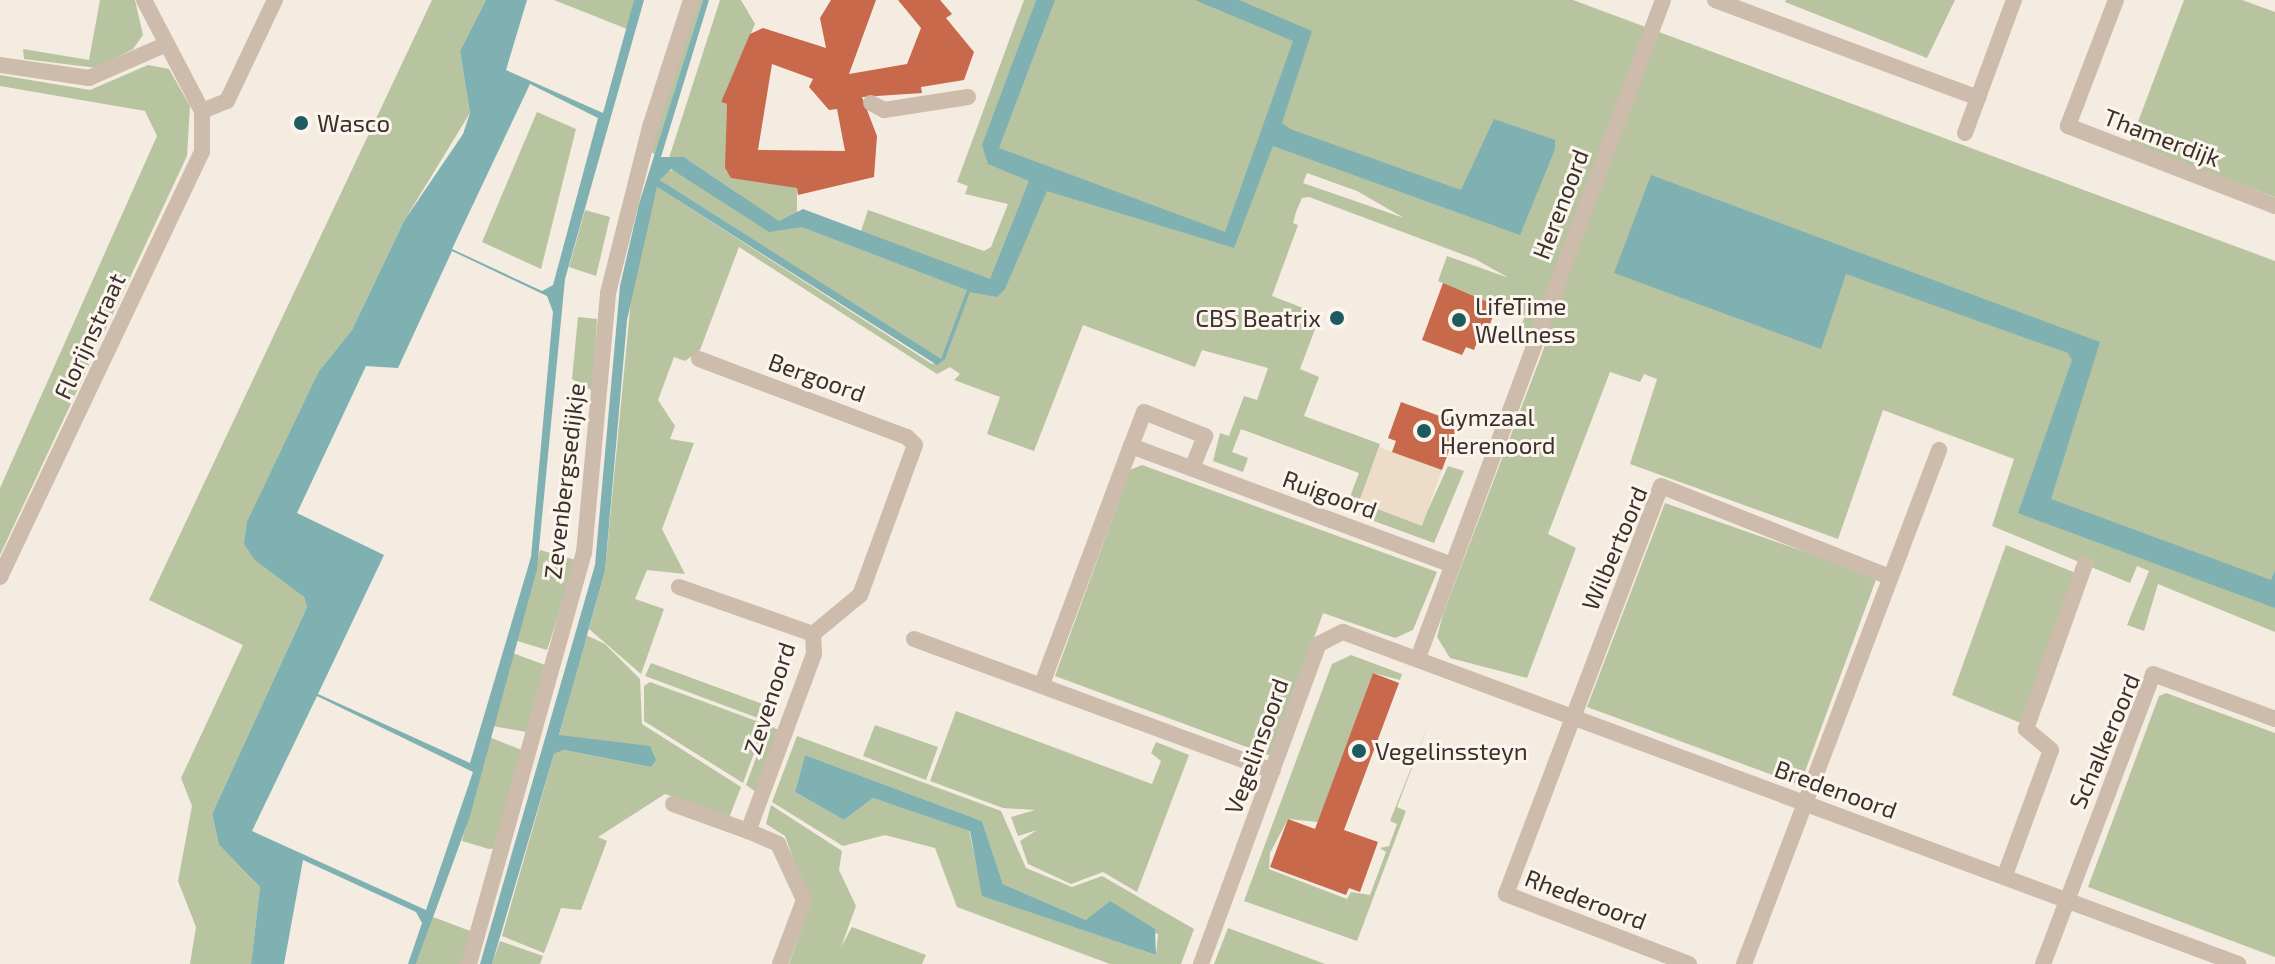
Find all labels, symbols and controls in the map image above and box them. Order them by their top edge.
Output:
street label: Thamerdijk [2100,102,2224,172]
place label: Wasco [317,109,390,137]
marker: Wasco [292,114,310,132]
street label: Herenoord [1526,145,1594,263]
street label: Florijnstraat [47,268,131,404]
place label: LifeTime Wellness [1475,292,1576,348]
place label: CBS Beatrix [1195,304,1321,332]
marker: CBS Beatrix [1328,309,1346,327]
marker: LifeTime Wellness [1450,311,1468,329]
street label: Bergoord [765,346,869,408]
street label: Zevenbergsedijkje [538,381,590,581]
place label: Gymzaal Herenoord [1440,403,1555,459]
marker: Gymzaal Herenoord [1415,422,1433,440]
street label: Ruigoord [1279,464,1381,524]
street label: Wilbertoord [1575,482,1653,614]
street label: Zevenoord [737,638,801,758]
street label: Schalkeroord [2063,669,2145,813]
street label: Vegelinsoord [1218,674,1294,818]
place label: Vegelinssteyn [1375,737,1528,765]
marker: Vegelinssteyn [1350,742,1368,760]
street label: Bredenoord [1771,754,1901,824]
street label: Rhederoord [1521,863,1651,935]

